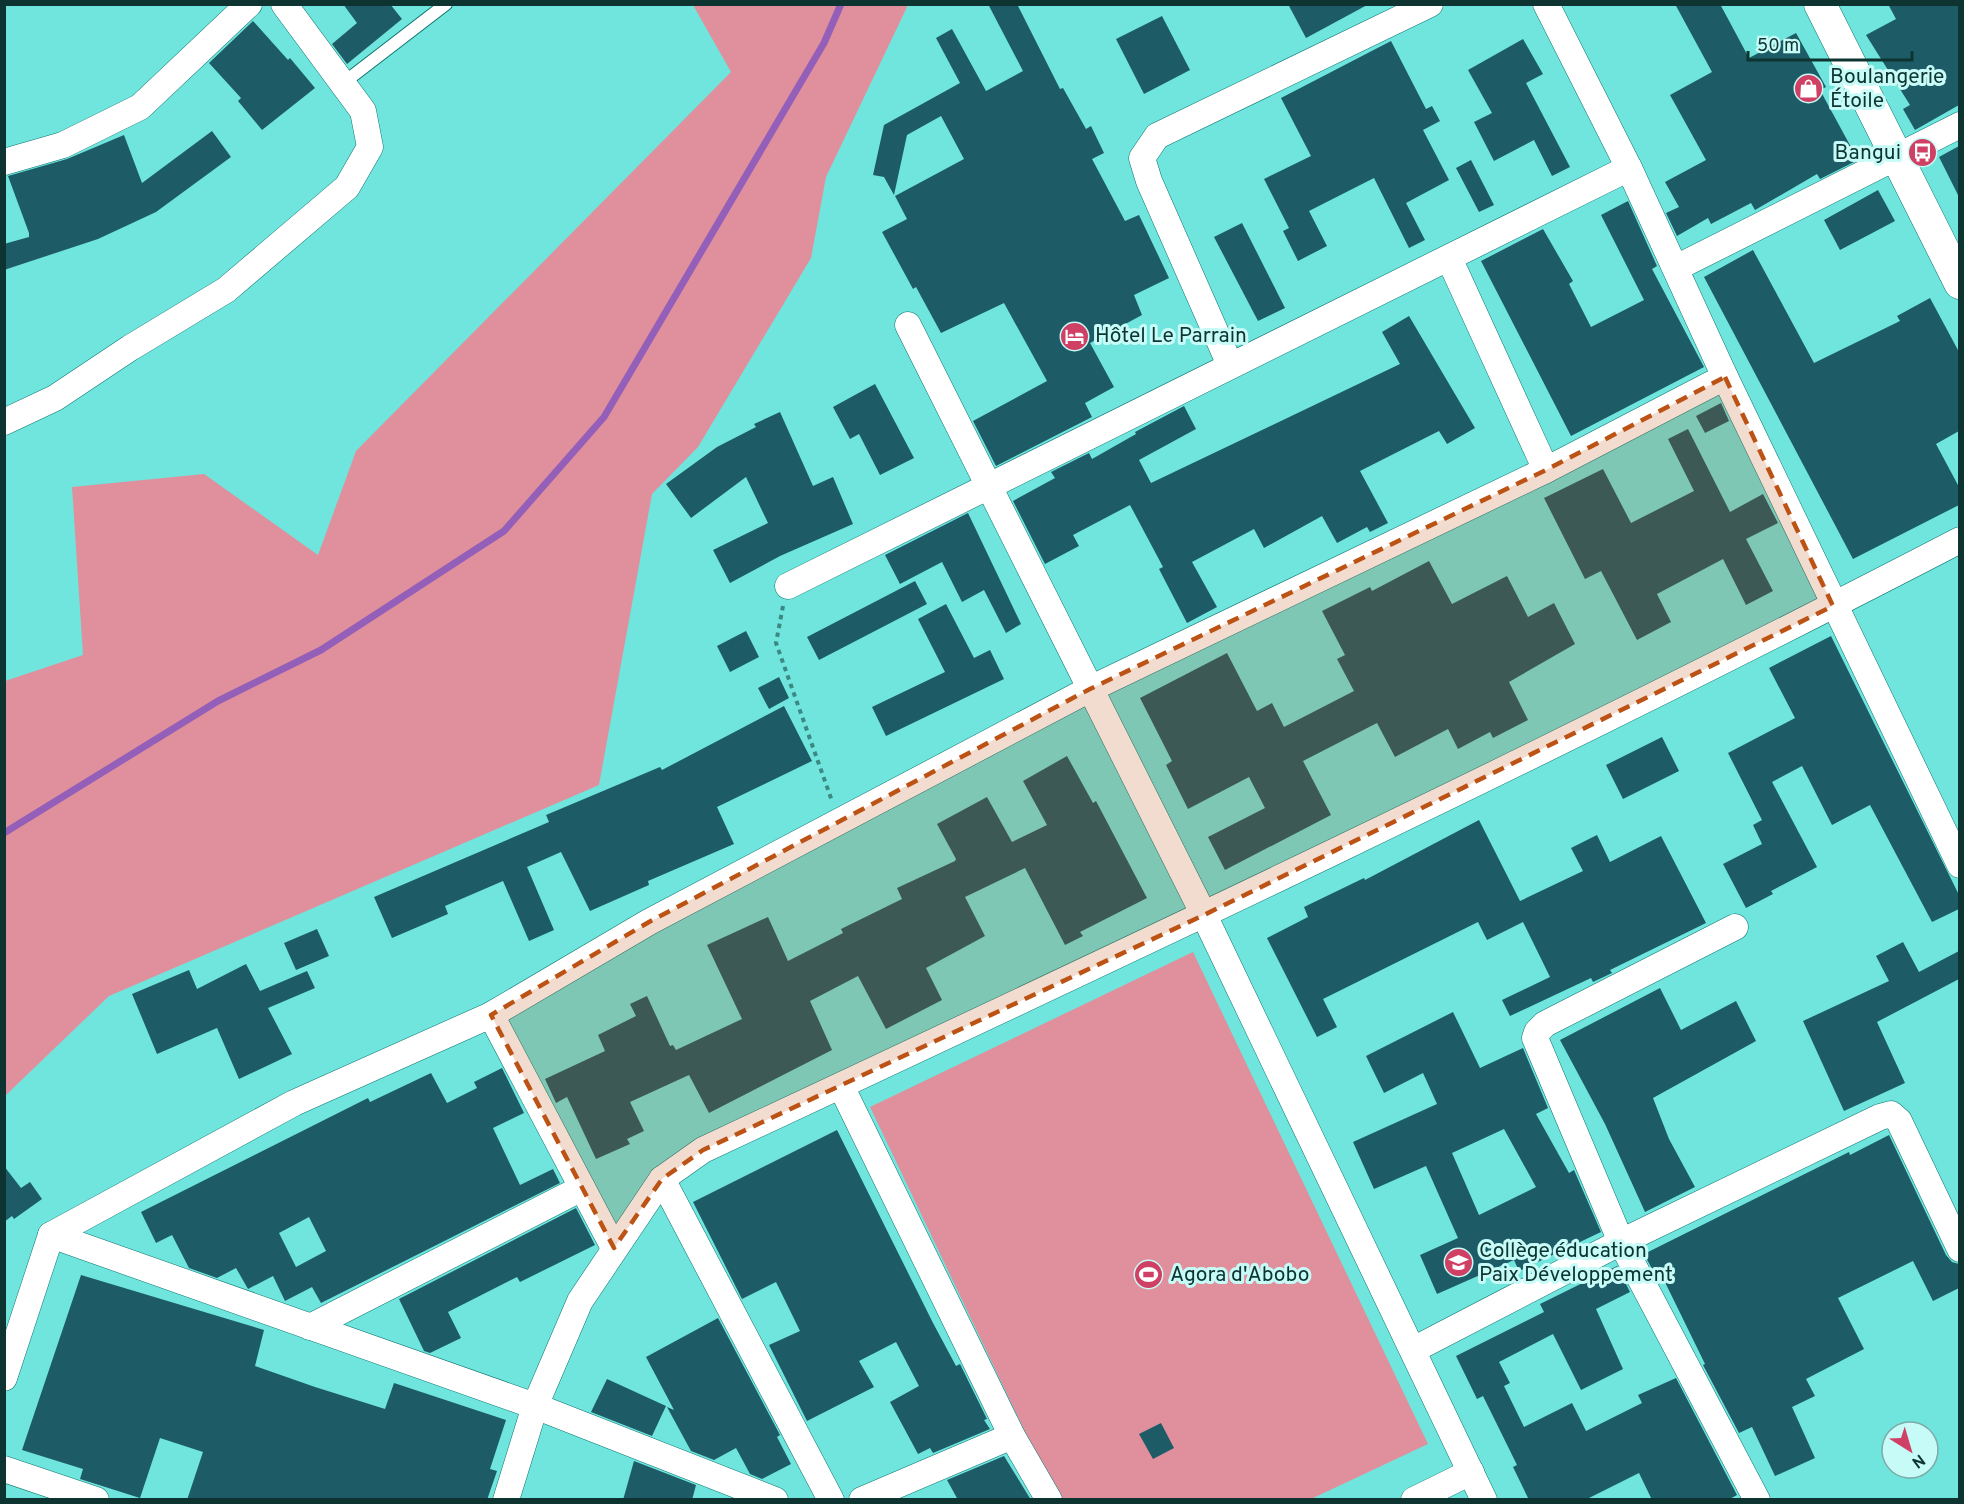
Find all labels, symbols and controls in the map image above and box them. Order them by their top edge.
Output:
scale bar [1748,24,1912,62]
text: 50 m [1757,35,1799,58]
place label: Boulangerie Étoile [1830,64,1944,115]
shop icon: Boulangerie Étoile [1793,73,1825,105]
bus stop icon: Bangui [1906,137,1938,169]
place label: Bangui [1835,140,1901,167]
hotel icon: Hôtel Le Parrain [1058,320,1090,352]
place label: Hôtel Le Parrain [1095,323,1247,350]
place label: Collège éducation Paix Développement [1479,1238,1673,1289]
school or university icon: Collège éducation Paix Développement [1442,1247,1474,1279]
sports icon: Agora d'Abobo [1133,1259,1165,1291]
place label: Agora d'Abobo [1170,1262,1309,1289]
north arrow [1880,1420,1940,1480]
text: N [1907,1449,1928,1472]

